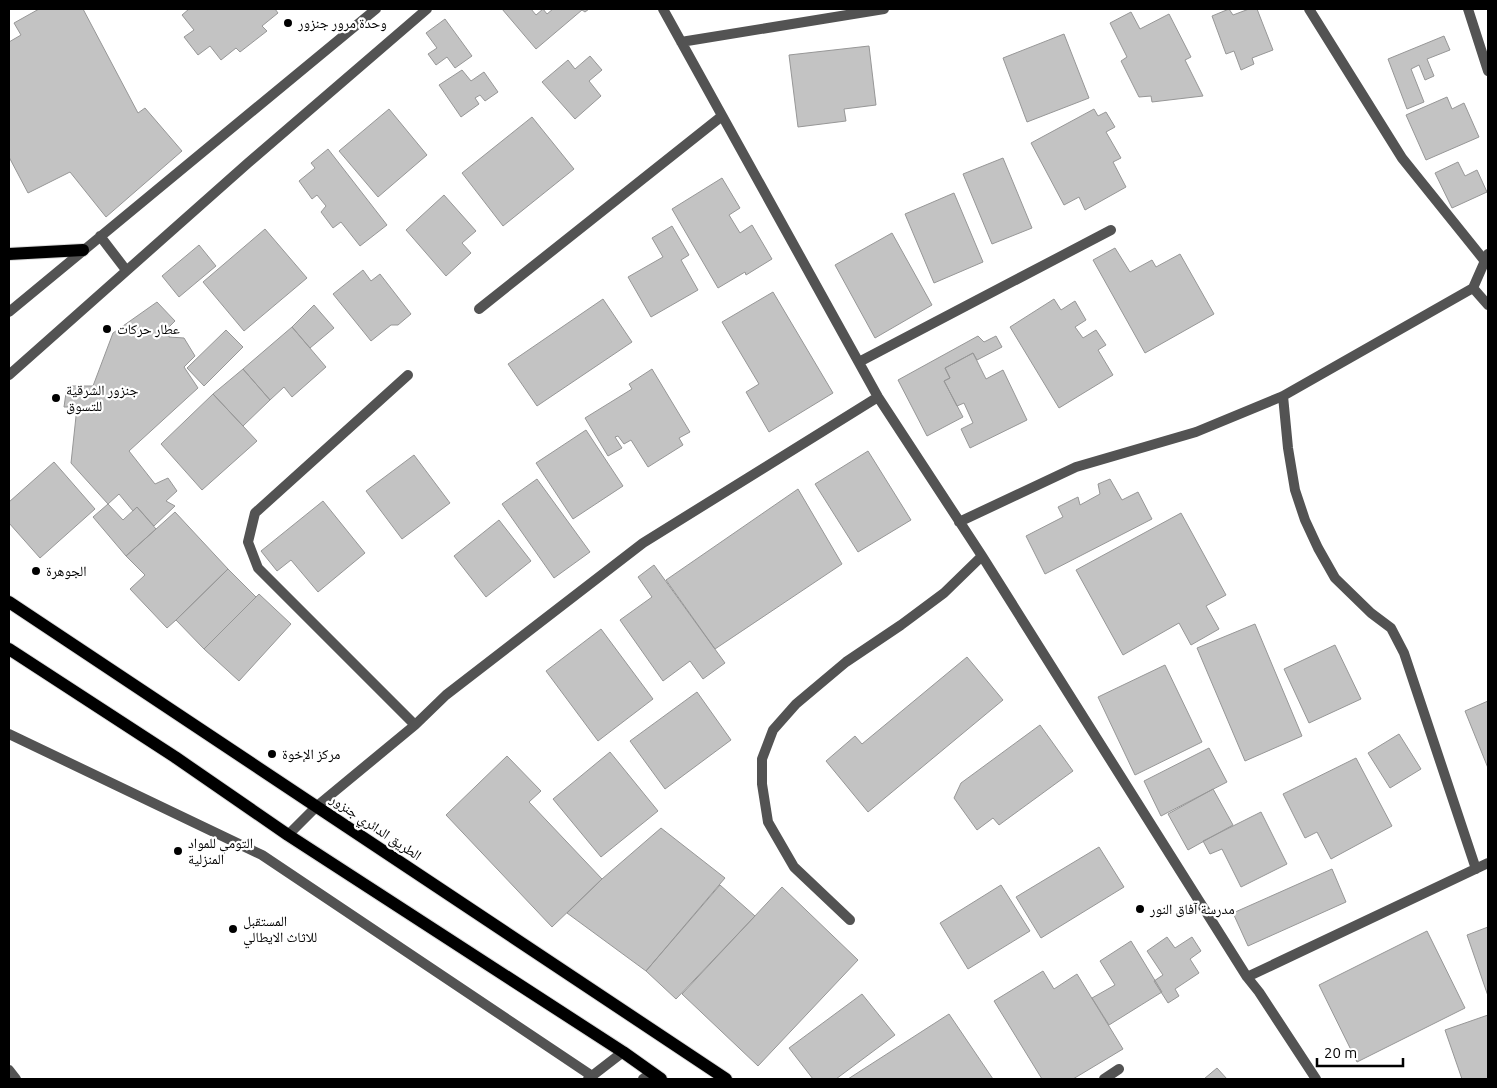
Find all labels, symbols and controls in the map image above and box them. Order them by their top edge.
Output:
place label: وحدة مرور جنزور [297,15,387,32]
marker: وحدة مرور جنزور [282,17,294,29]
place label: عطار حركات [117,321,180,338]
marker: عطار حركات [101,323,113,335]
place label: جنزور الشرقية للتسوق [66,382,138,415]
marker: جنزور الشرقية للتسوق [50,392,62,404]
place label: الجوهرة [46,563,87,580]
marker: الجوهرة [30,565,42,577]
place label: مركز الإخوة [282,746,340,763]
marker: مركز الإخوة [266,748,278,760]
street label: الطريق الدائري جنزور [325,790,424,866]
place label: التومي للمواد المنزلية [188,835,253,868]
marker: التومي للمواد المنزلية [172,845,184,857]
place label: مدرسة آفاق النور [1149,901,1235,918]
marker: مدرسة آفاق النور [1134,903,1146,915]
place label: المستقبل للاثاث الايطالي [243,913,317,949]
marker: المستقبل للاثاث الايطالي [227,923,239,935]
scale bar [1317,1036,1403,1068]
text: 20 m [1324,1044,1357,1061]

